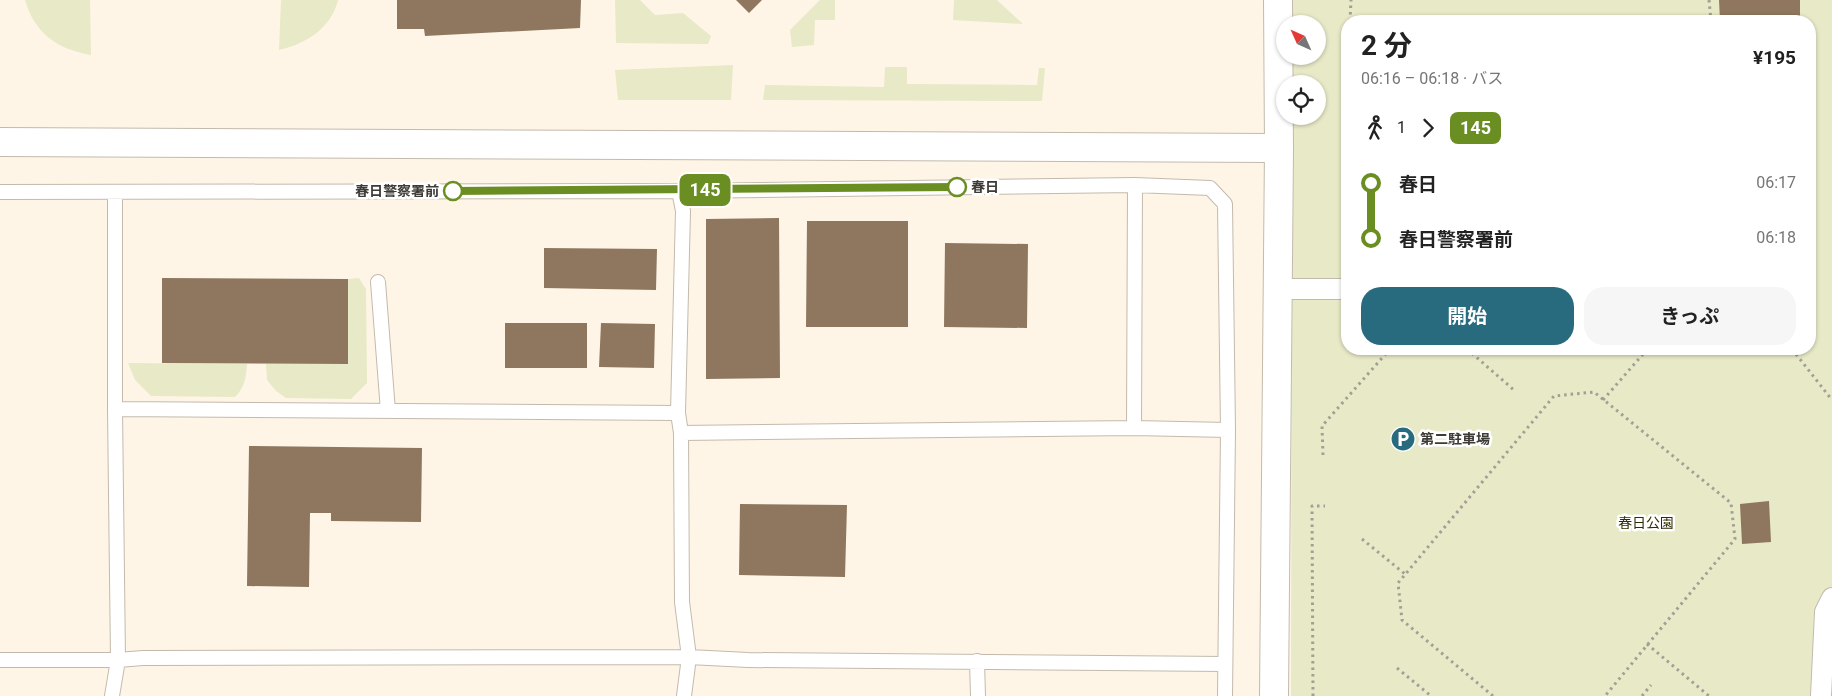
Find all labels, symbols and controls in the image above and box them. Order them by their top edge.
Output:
north arrow [1276,15,1326,65]
map controls [1276,15,1326,125]
text: 2 分 [1361,29,1412,62]
text: ¥195 [1753,46,1796,69]
text: 06:16 – 06:18 · バス [1361,69,1503,88]
button: locate [1276,75,1326,125]
icon: walk [1361,114,1389,142]
icon: forward [1414,114,1442,142]
text: 145 [1460,117,1491,138]
text: 1 [1397,118,1406,137]
text: 春日 [1399,173,1437,196]
text: 06:17 [1756,173,1796,192]
line badge: 145 [676,174,734,206]
marker: 春日 [947,177,967,197]
text: 145 [690,179,720,200]
place label: 春日 [971,179,999,195]
marker: 春日警察署前 [443,181,463,201]
place label: 春日警察署前 [355,183,439,199]
text: 春日警察署前 [1399,228,1513,251]
text: 06:18 [1756,228,1796,247]
button: 開始 [1361,287,1574,345]
button: きっぷ [1584,287,1796,345]
parking icon: 第二駐車場 [1390,426,1416,452]
place label: 第二駐車場 [1420,431,1490,447]
park label: 春日公園 [1618,515,1674,531]

